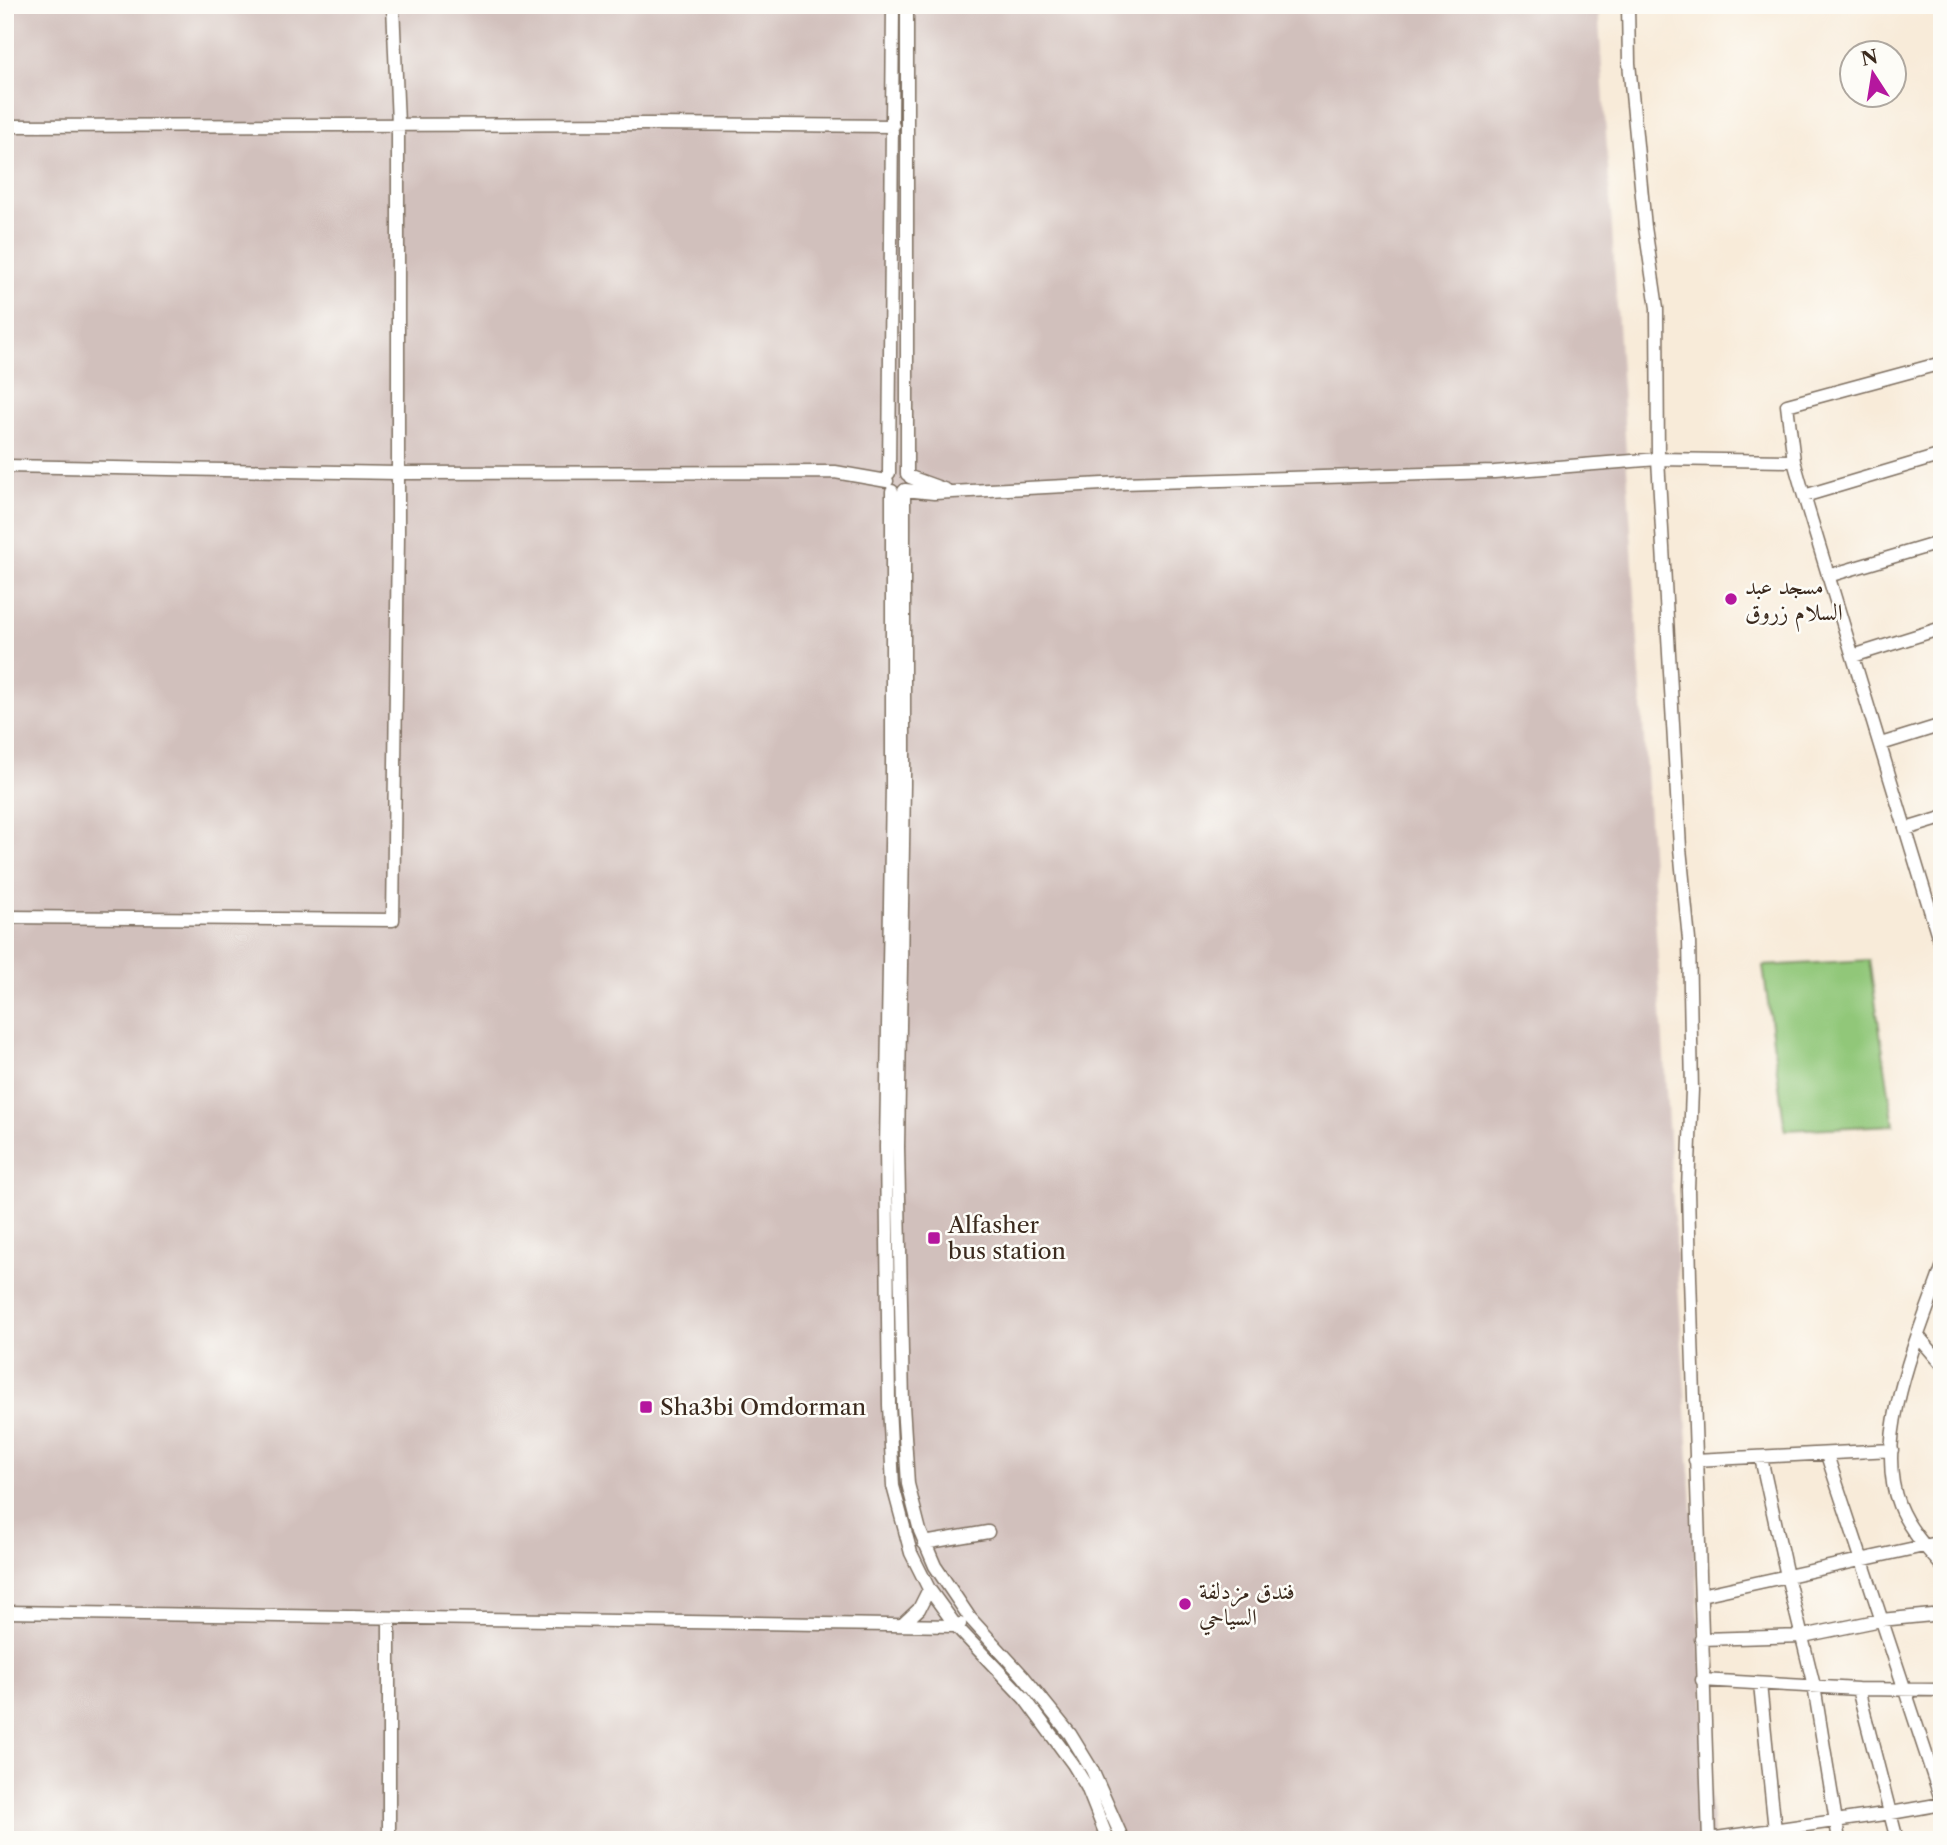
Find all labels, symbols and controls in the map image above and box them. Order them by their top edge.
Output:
north arrow [1839,38,1909,108]
text: N [1859,45,1880,71]
place label: مسجد عبد السلام زروق [1745,572,1843,632]
marker: مسجد عبد السلام زروق [1723,591,1739,607]
place label: Alfasher bus station [947,1211,1066,1265]
marker: Alfasher bus station [926,1230,942,1246]
place label: Sha3bi Omdorman [660,1393,866,1421]
marker: Sha3bi Omdorman [638,1399,654,1415]
place label: فندق مزدلفة السياحي [1199,1577,1295,1636]
marker: فندق مزدلفة السياحي [1177,1596,1193,1612]

